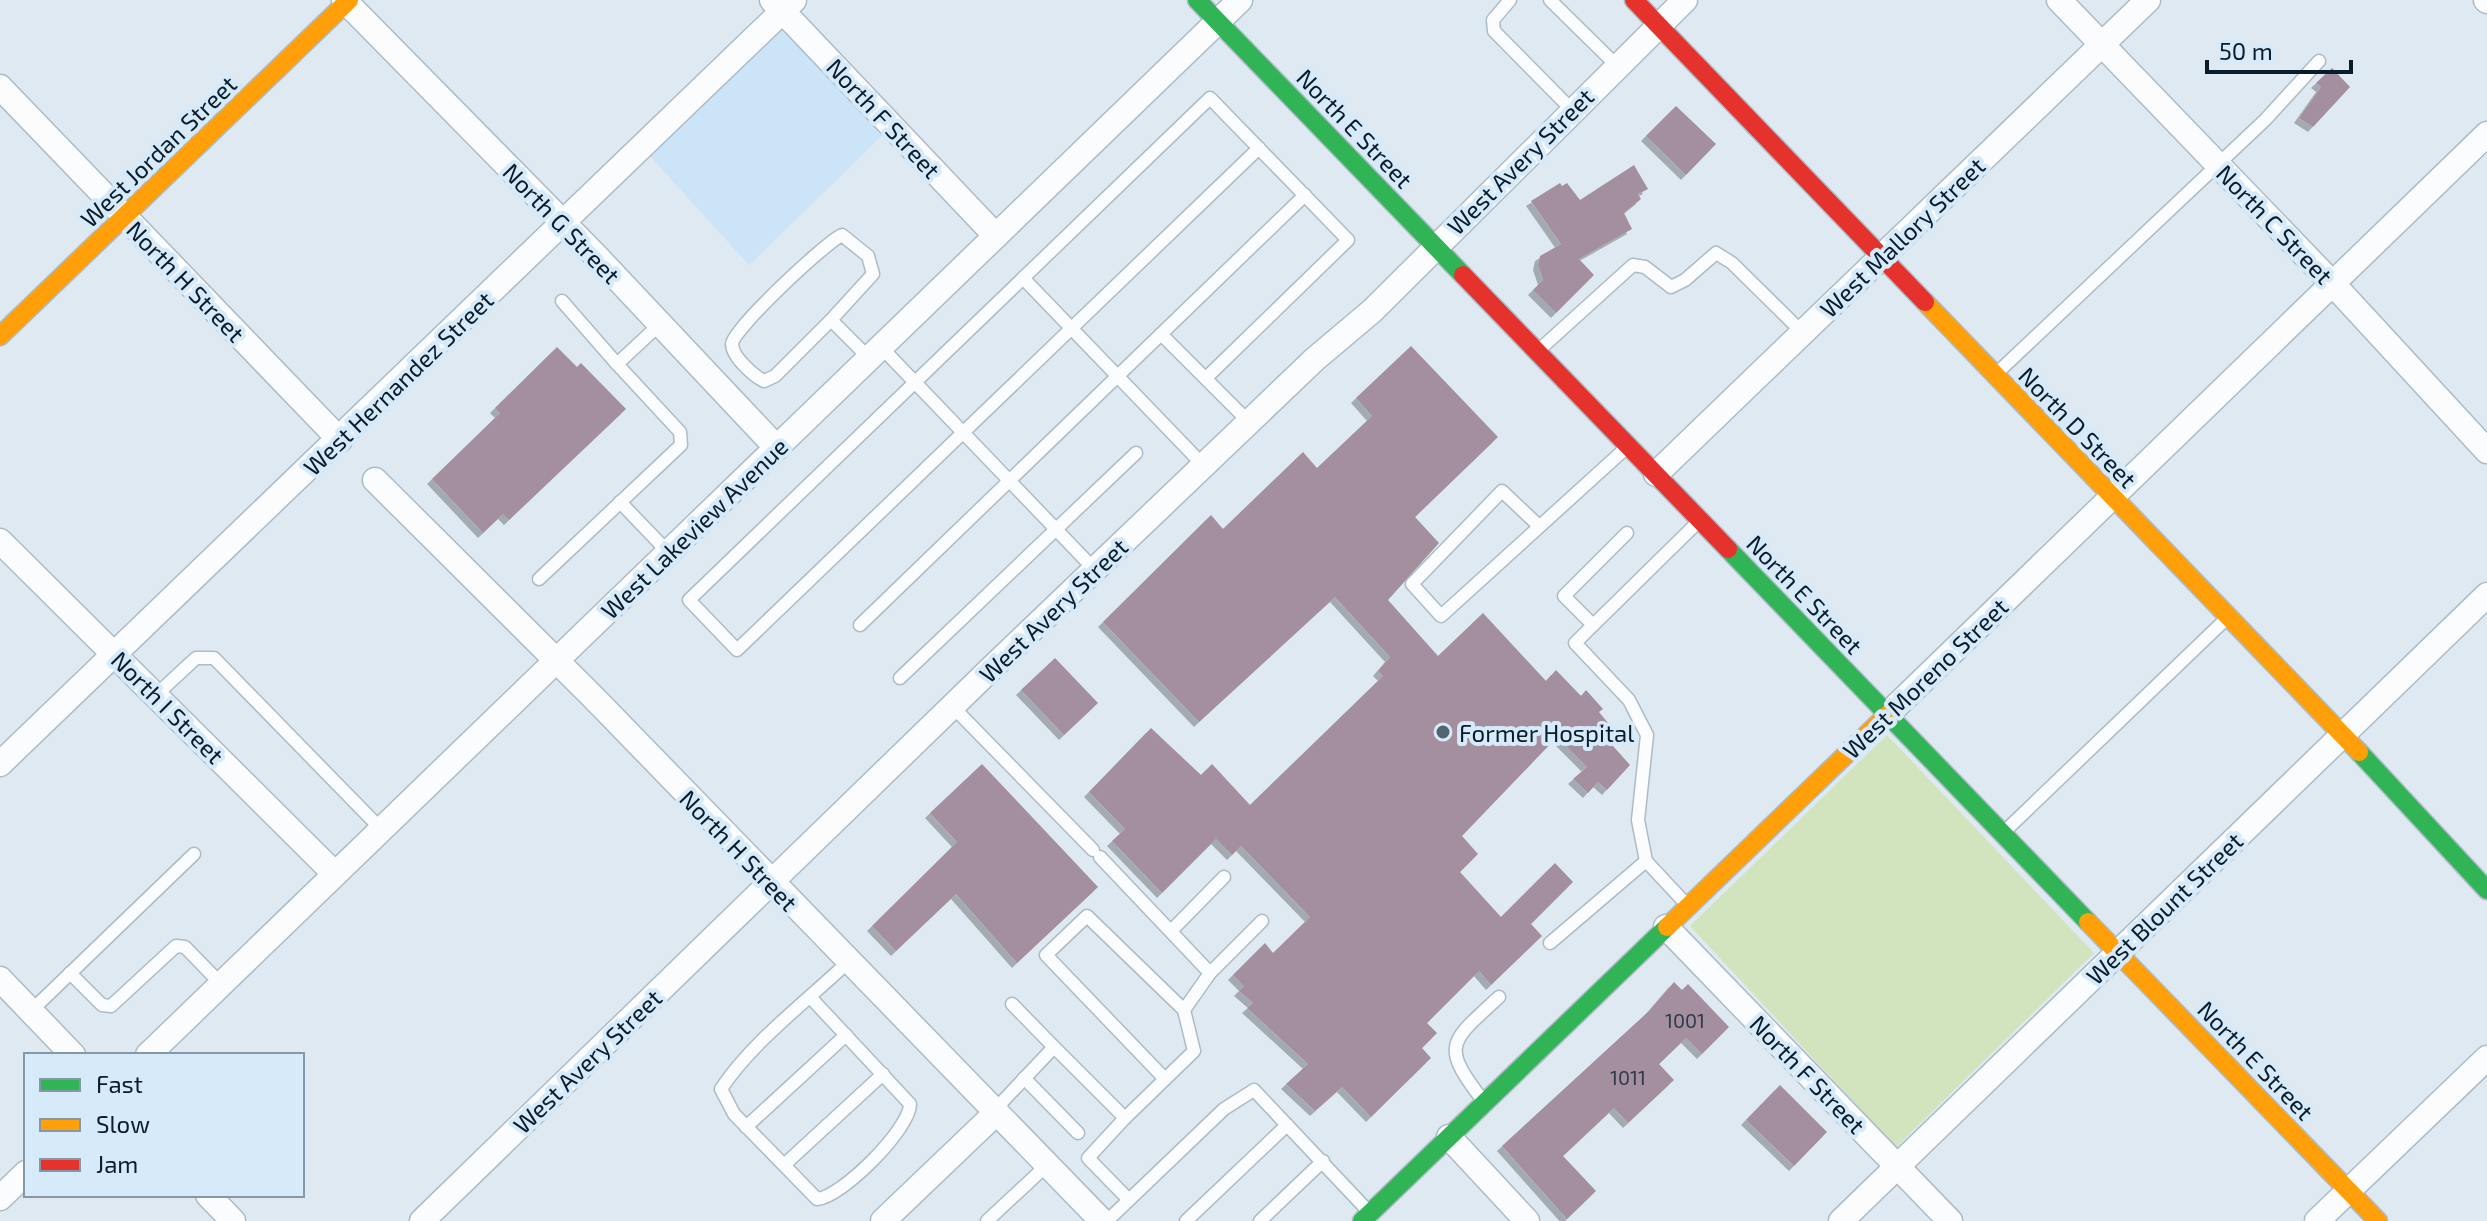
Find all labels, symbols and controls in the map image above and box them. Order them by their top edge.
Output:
scale bar [2207,24,2351,74]
text: 50 m [2219,36,2273,65]
street label: North F Street [821,52,947,184]
street label: North E Street [1291,62,1419,194]
street label: West Jordan Street [74,69,242,233]
street label: West Avery Street [1441,82,1599,240]
street label: West Mallory Street [1814,151,1990,323]
street label: North G Street [497,157,627,289]
street label: North C Street [2211,158,2339,290]
street label: North H Street [121,215,251,347]
street label: West Hernandez Street [297,285,499,481]
street label: North D Street [2013,361,2143,493]
street label: West Lakeview Avenue [595,431,793,625]
street label: North E Street [1741,528,1869,660]
street label: West Avery Street [973,532,1133,688]
street label: West Moreno Street [1836,592,2014,764]
street label: North I Street [106,645,230,769]
place label: Former Hospital [1459,718,1634,747]
marker: Former Hospital [1434,723,1452,741]
street label: North H Street [674,784,804,916]
street label: West Blount Street [2080,826,2248,990]
street label: West Avery Street [507,983,667,1139]
street label: North E Street [2192,994,2320,1126]
house number: 1001 [1665,1008,1705,1032]
street label: North F Street [1744,1009,1872,1139]
legend [24,1053,304,1197]
house number: 1011 [1610,1065,1646,1089]
text: Fast [96,1069,143,1098]
text: Slow [96,1109,150,1138]
text: Jam [96,1149,138,1178]

